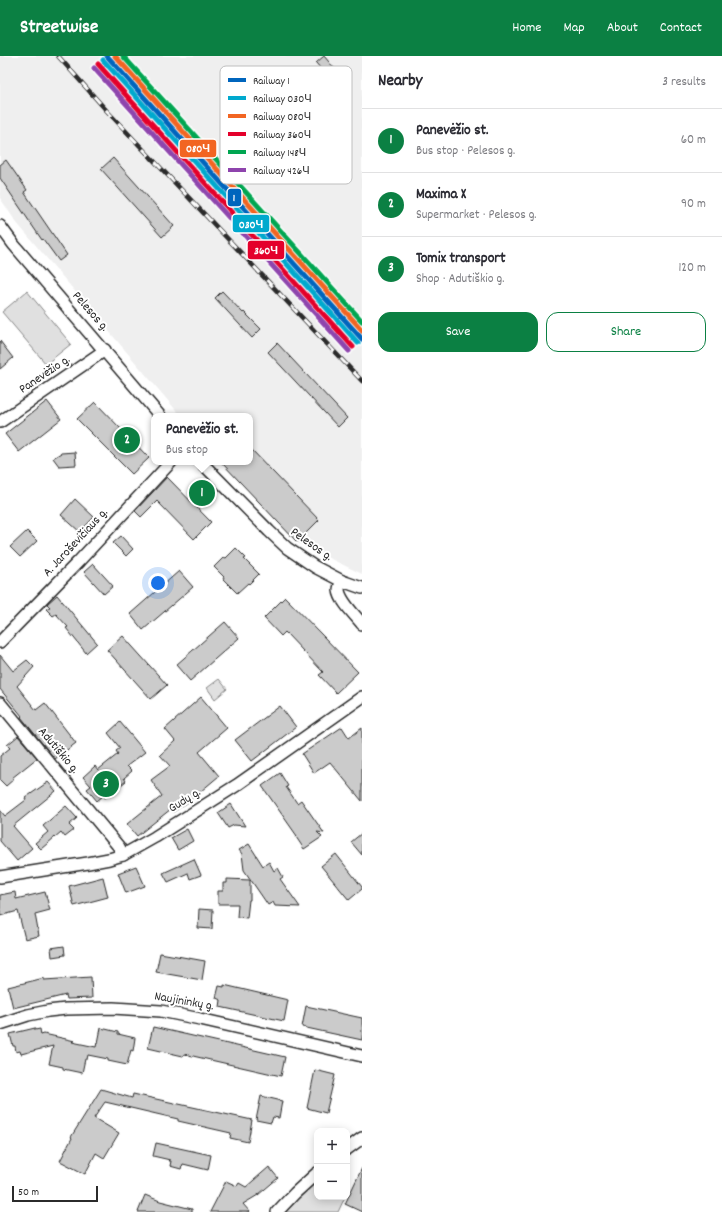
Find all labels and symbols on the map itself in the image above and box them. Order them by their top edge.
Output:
legend [220,66,352,184]
text: Railway 1 [253,74,290,90]
text: Railway 030Ч [253,92,312,108]
text: Railway 080Ч [253,110,311,126]
text: Railway 360Ч [253,128,311,144]
line badge: 080Ч [179,139,217,158]
text: 080Ч [186,142,210,158]
text: Railway 148Ч [253,146,306,162]
text: Railway 426Ч [253,164,309,180]
line badge: 1 [227,188,242,207]
text: 1 [233,191,235,207]
line badge: 030Ч [232,214,270,233]
text: 030Ч [239,218,263,234]
line badge: 360Ч [247,240,285,260]
text: 360Ч [254,244,278,260]
street label: Pelesos g. [67,288,113,336]
street label: Panevėžio g. [16,351,74,399]
pin: 2 [114,425,140,455]
pin: 1 [189,478,215,508]
street label: A. Jaroševičiaus g. [39,504,113,582]
street label: Pelesos g. [286,523,336,567]
your location [148,573,168,593]
street label: Adutiškio g. [33,723,83,779]
pin: 3 [93,769,119,799]
street label: Gudų g. [165,784,205,818]
street label: Naujininkų g. [153,987,215,1017]
scale bar [12,1184,98,1203]

